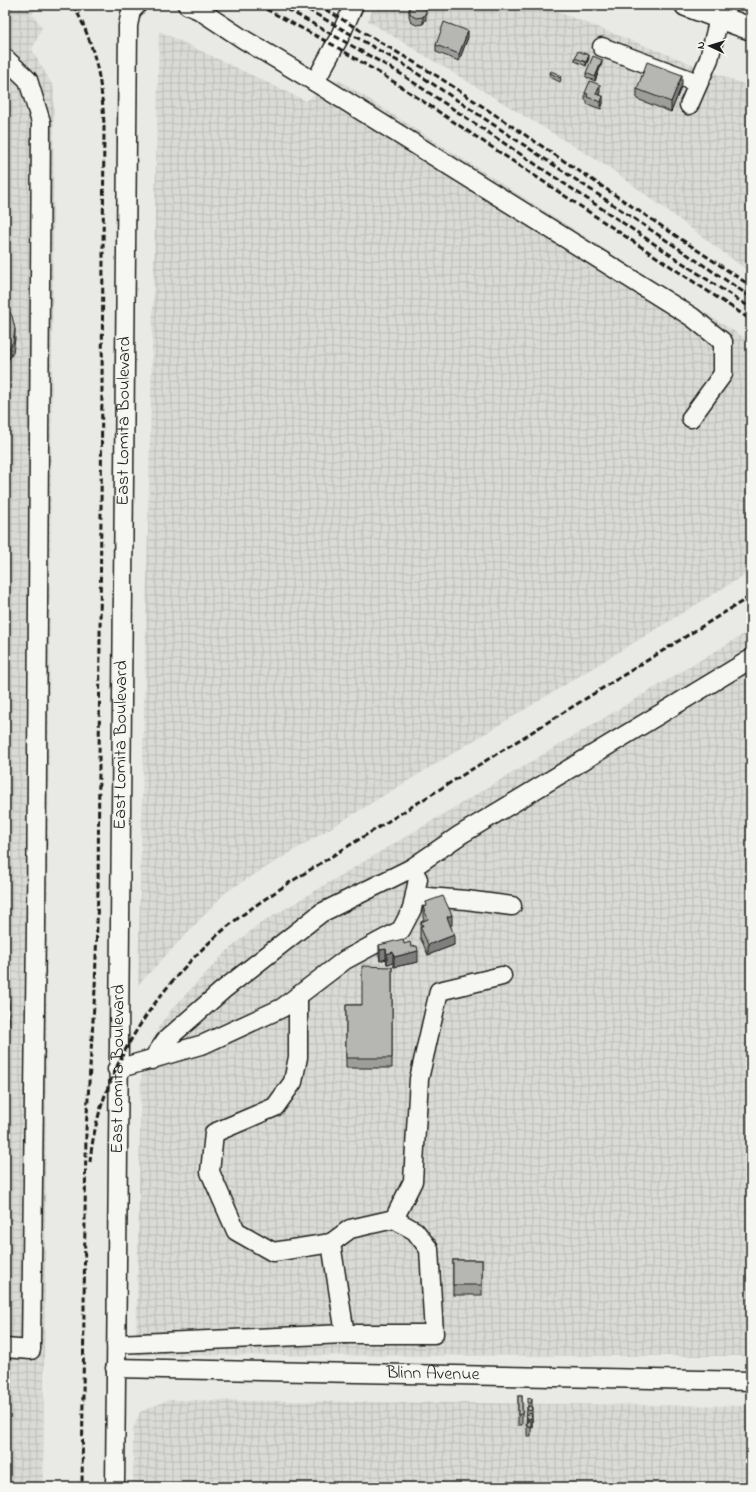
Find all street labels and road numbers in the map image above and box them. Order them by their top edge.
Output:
street label: East Lomita Boulevard [111,336,138,506]
street label: East Lomita Boulevard [108,660,135,830]
street label: East Lomita Boulevard [105,984,132,1154]
street label: Blinn Avenue [385,1361,481,1388]

